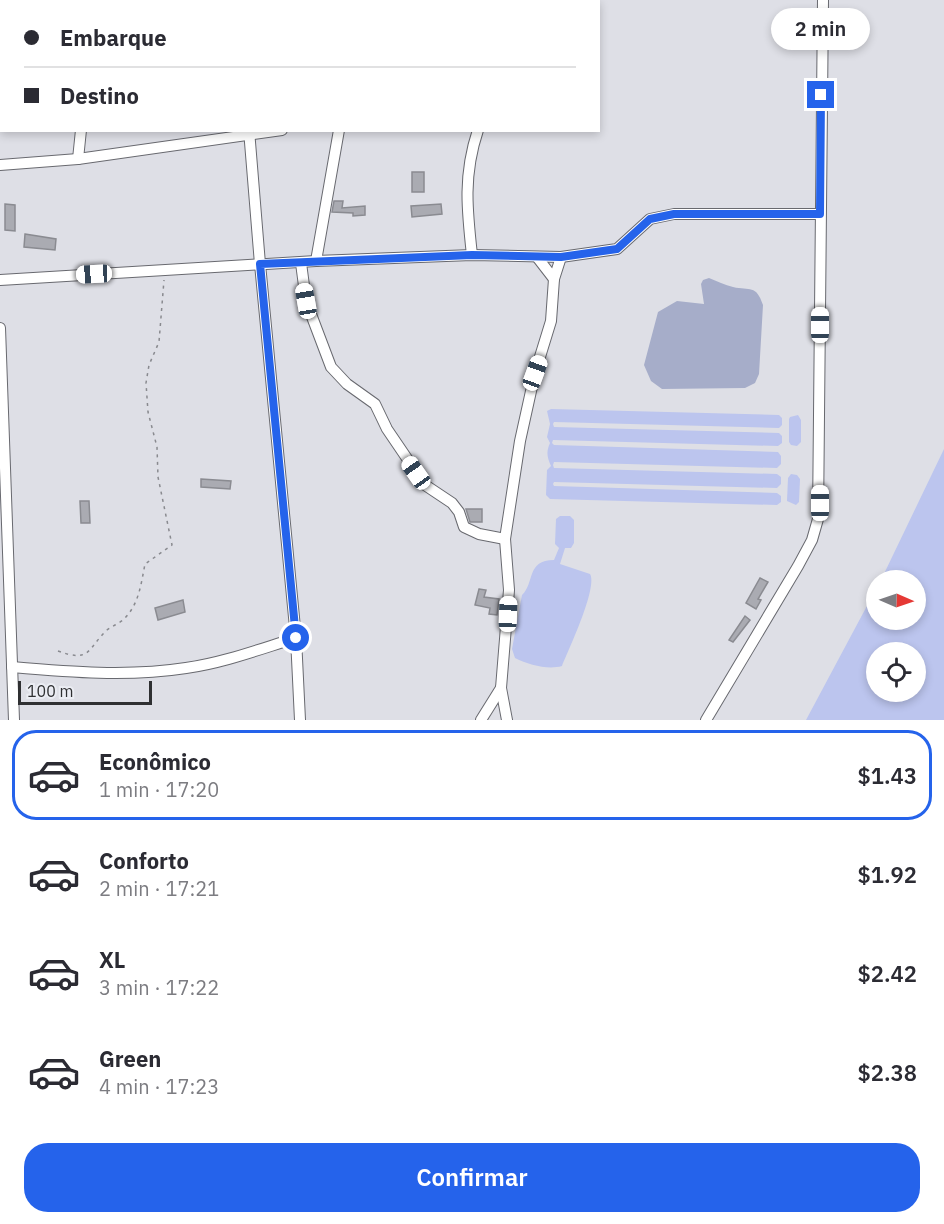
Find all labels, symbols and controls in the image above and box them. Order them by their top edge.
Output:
callout: 2 min [772,8,870,50]
text: 2 min [795,15,846,42]
text: Embarque [60,23,167,52]
text: Destino [60,81,139,110]
route end [807,81,834,108]
car [76,264,112,284]
car [294,282,318,320]
car [811,307,829,343]
car [520,353,550,393]
car [398,453,434,493]
car [811,485,829,521]
north arrow [866,570,926,630]
map controls [866,570,926,702]
car [498,596,518,632]
route start [282,624,309,651]
button: locate [866,642,926,702]
scale bar [18,678,152,706]
text: 100 m [27,681,74,701]
text: Econômico [99,747,211,776]
icon: car [27,748,81,802]
text: $1.43 [858,761,917,790]
text: 1 min · 17:20 [99,776,219,803]
text: Conforto [99,846,189,875]
icon: car [27,847,81,901]
text: $1.92 [858,860,917,889]
text: 2 min · 17:21 [99,875,219,902]
text: XL [99,945,125,974]
icon: car [27,946,81,1000]
text: $2.42 [858,959,917,988]
text: 3 min · 17:22 [99,974,219,1001]
text: Green [99,1044,161,1073]
icon: car [27,1045,81,1099]
text: $2.38 [858,1058,917,1087]
text: 4 min · 17:23 [99,1073,219,1100]
button: Confirmar [24,1143,920,1212]

